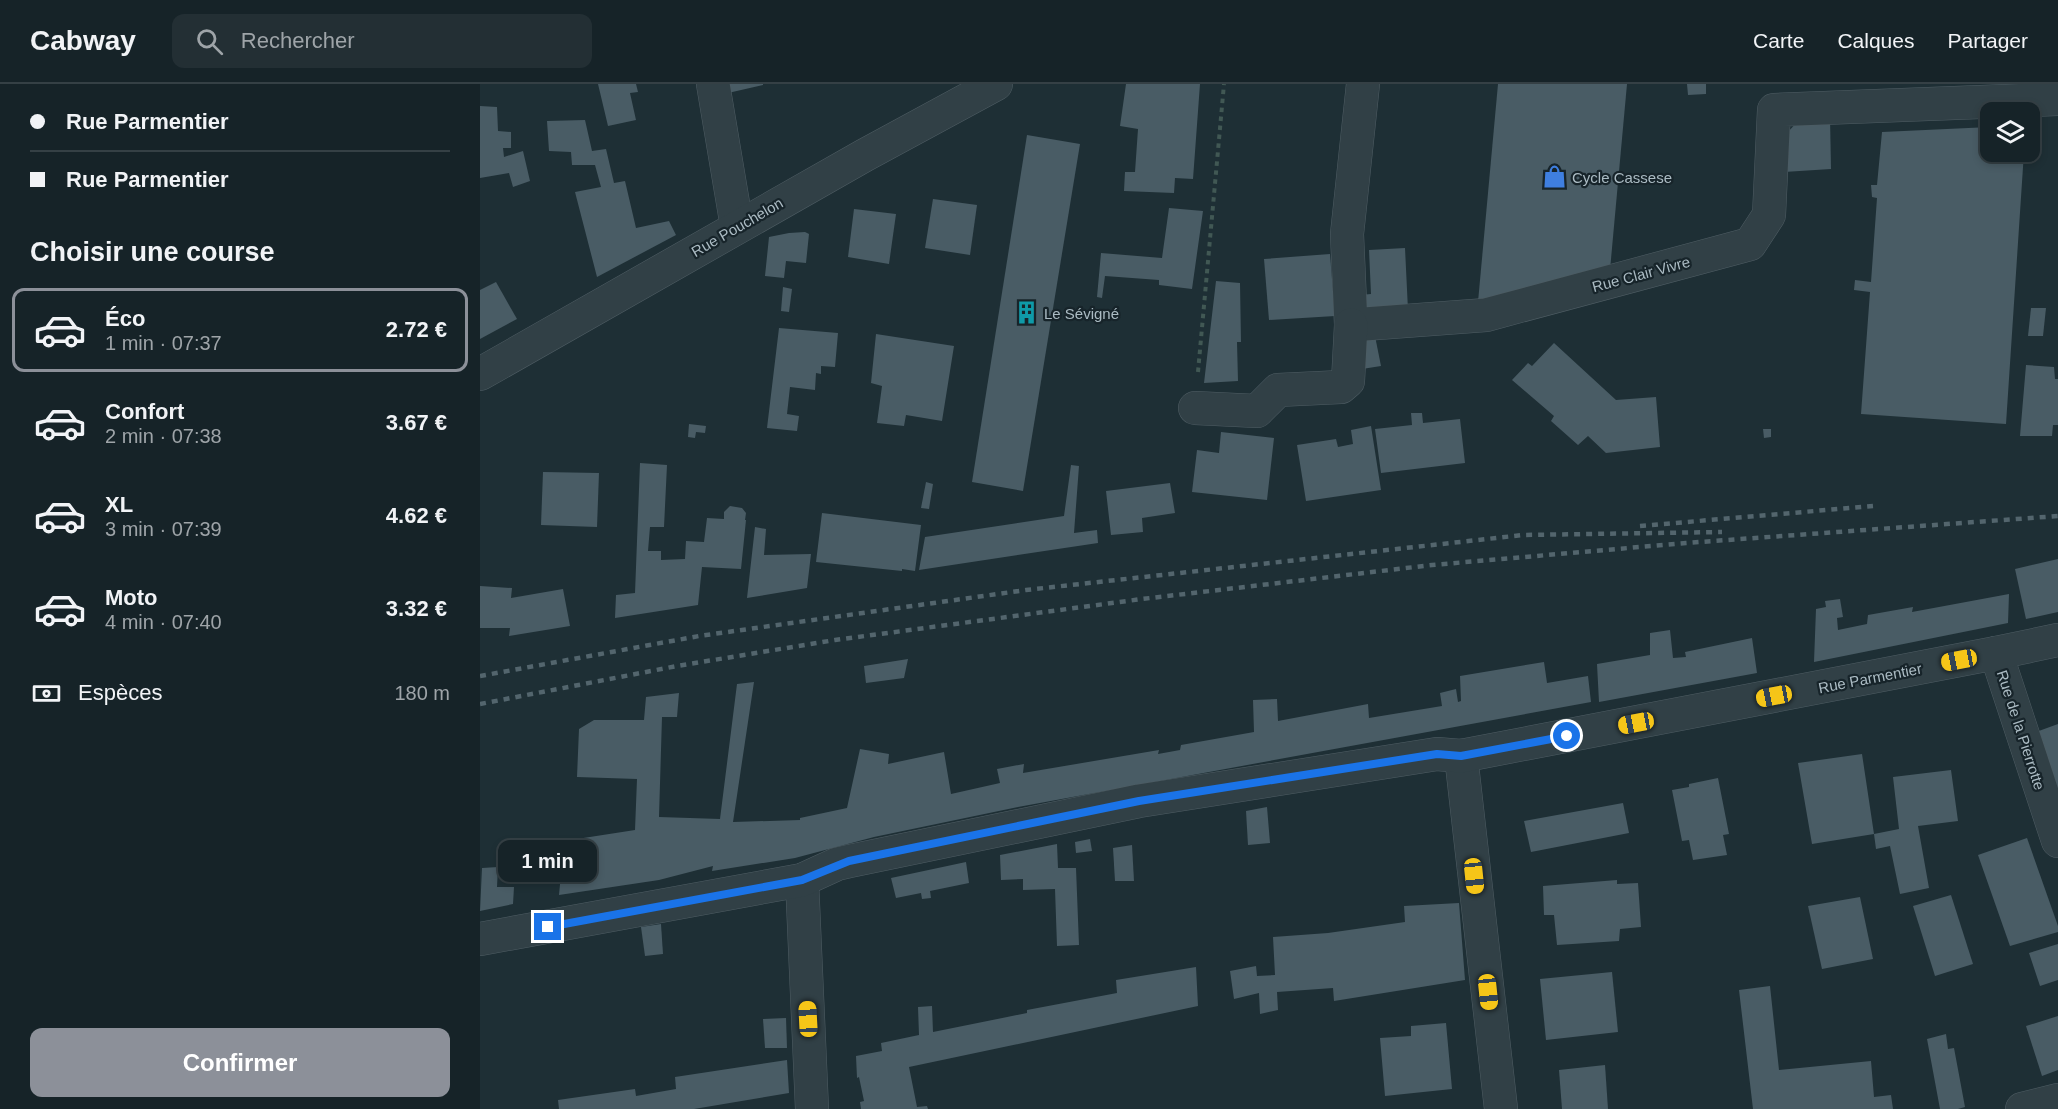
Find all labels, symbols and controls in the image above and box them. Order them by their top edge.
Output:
search box [172,14,592,68]
text: Cabway [30,25,136,56]
icon: search [193,25,226,58]
text: Rechercher [241,28,355,53]
text: Carte [1753,29,1804,52]
text: Calques [1837,29,1914,52]
text: Partager [1947,29,2028,52]
map controls [1980,102,2040,162]
button: layers [1980,102,2040,162]
text: Rue Parmentier [66,109,229,134]
shop icon: Cycle Cassese [1541,164,1567,190]
text: Rue Parmentier [66,167,229,192]
place label: Cycle Cassese [1572,169,1672,186]
street label: Rue Pouchelon [688,194,786,260]
text: Choisir une course [30,237,275,267]
street label: Rue Clair Vivre [1590,253,1692,295]
building icon: Le Sévigné [1013,300,1039,326]
icon: car [33,303,87,357]
place label: Le Sévigné [1044,305,1119,322]
text: Éco [105,306,145,331]
text: 2.72 € [386,317,447,342]
text: 1 min · 07:37 [105,332,222,354]
icon: car [33,396,87,450]
text: Confort [105,399,184,424]
text: 3.67 € [386,410,447,435]
text: 2 min · 07:38 [105,425,222,447]
icon: car [33,489,87,543]
text: XL [105,492,133,517]
text: 4.62 € [386,503,447,528]
text: 3 min · 07:39 [105,518,222,540]
icon: car [33,582,87,636]
text: Moto [105,585,158,610]
text: 3.32 € [386,596,447,621]
text: 4 min · 07:40 [105,611,222,633]
car [1940,648,1978,672]
street label: Rue Parmentier [1817,660,1923,696]
street label: Rue de la Pierrotte [1994,668,2048,792]
icon: cash [30,677,63,710]
text: Espèces [78,680,162,705]
text: 180 m [394,682,450,704]
car [1755,684,1793,708]
car [1617,711,1655,735]
route start [1553,722,1580,749]
callout: 1 min [499,840,598,882]
text: 1 min [521,850,574,872]
car [1463,857,1485,895]
route end [534,913,561,940]
car [1477,973,1499,1011]
car [798,1001,818,1037]
button: Confirmer [30,1028,450,1097]

